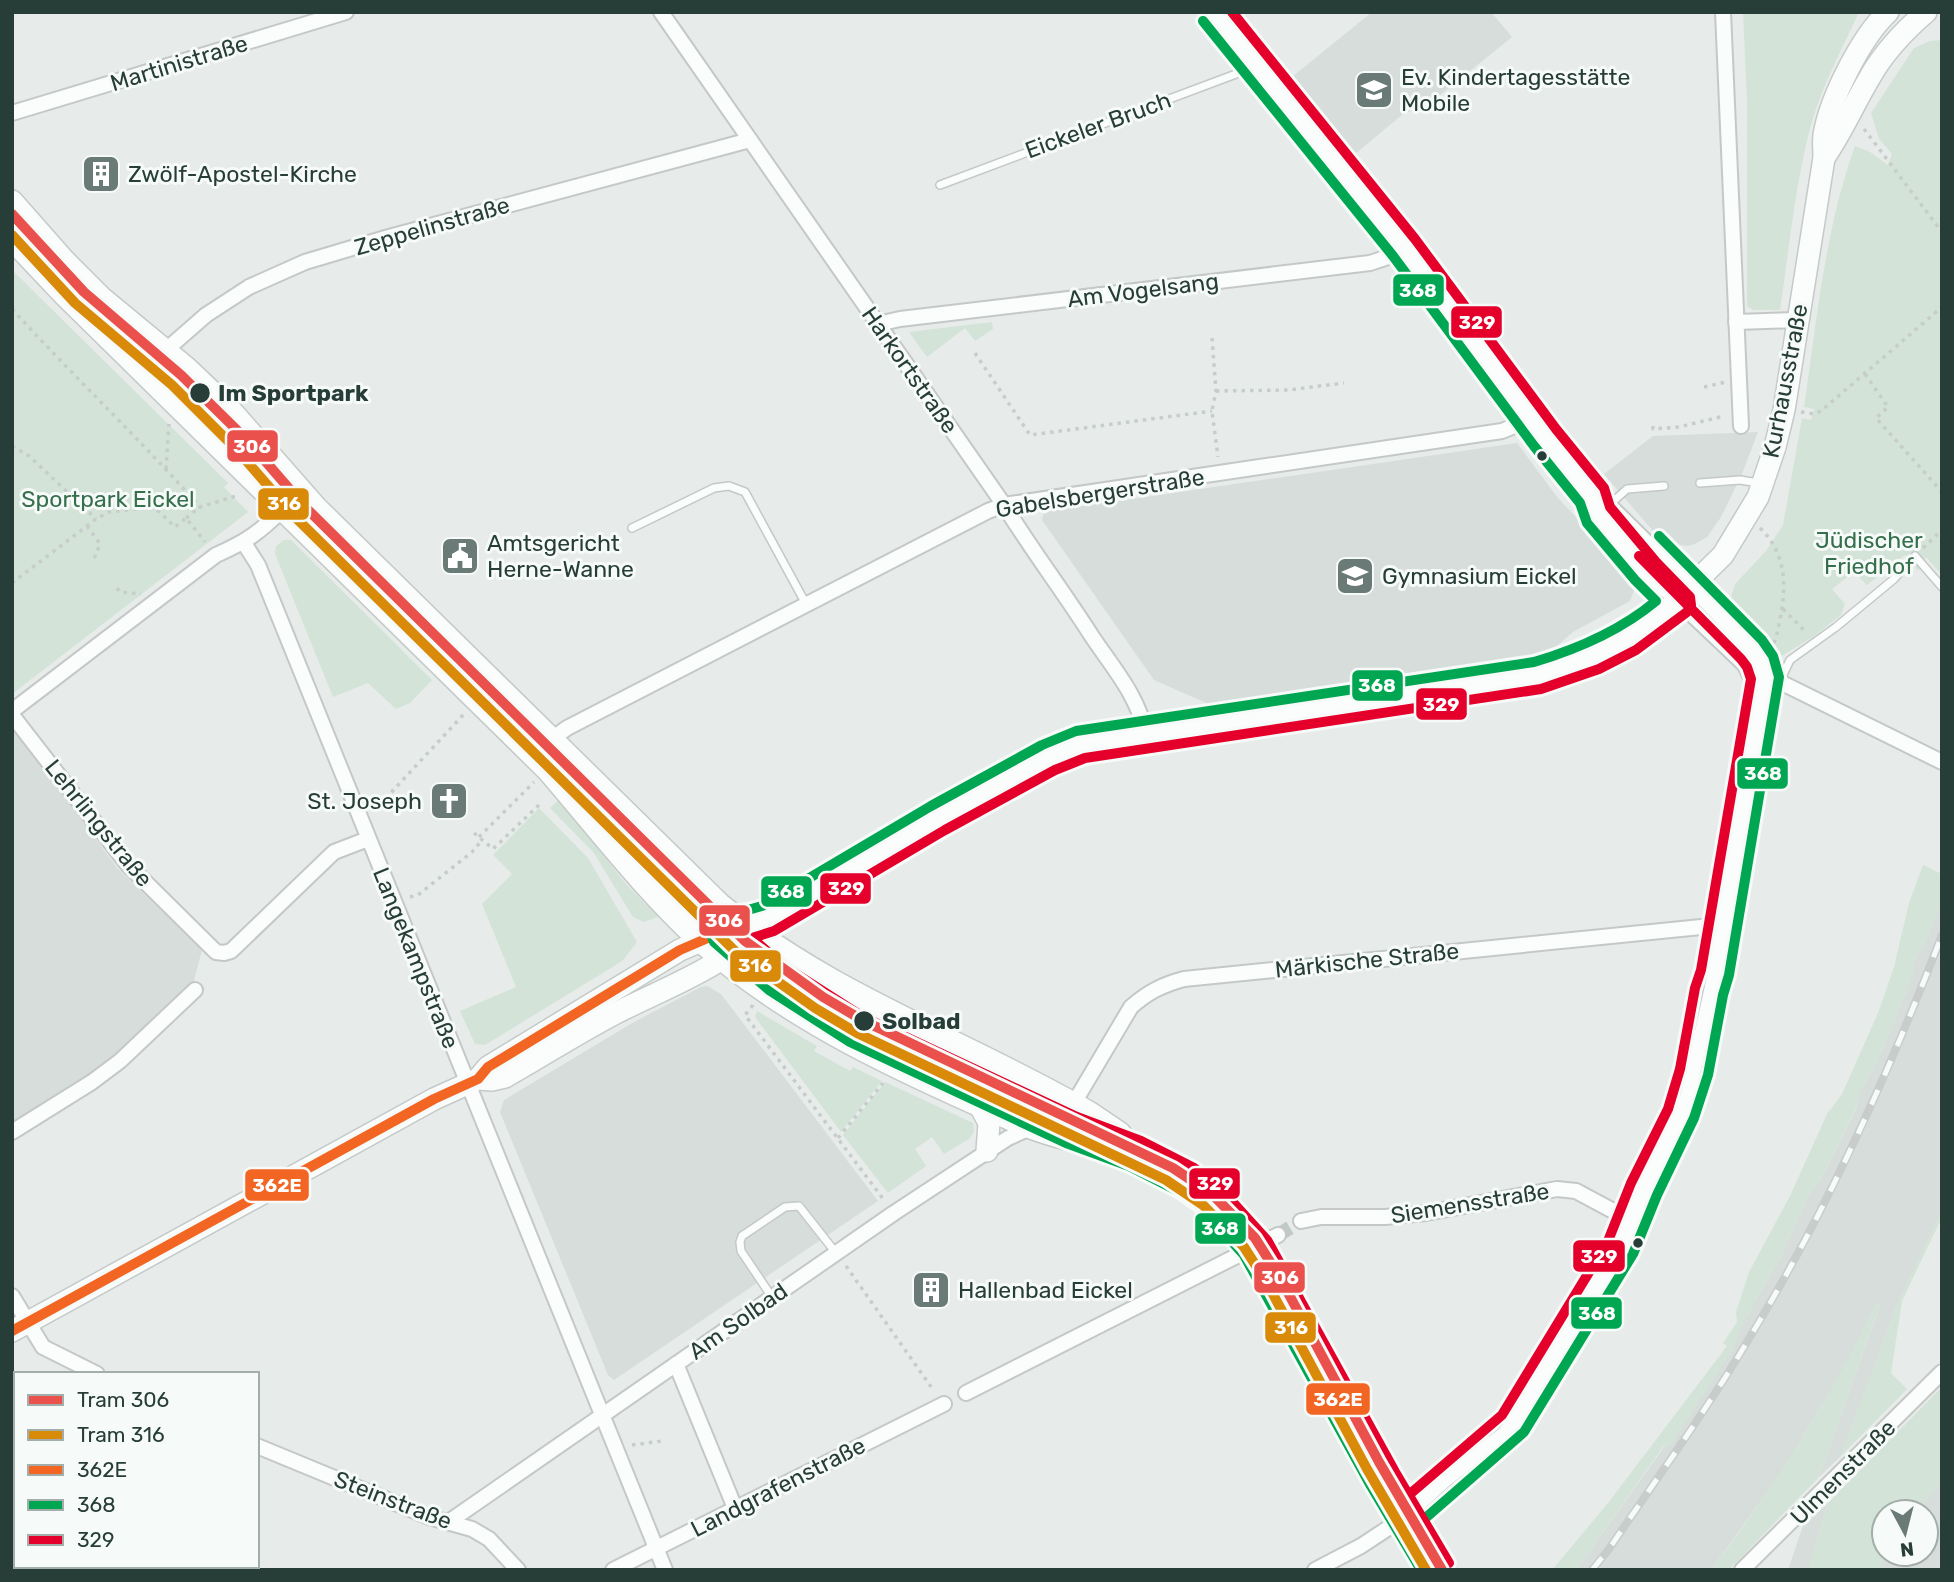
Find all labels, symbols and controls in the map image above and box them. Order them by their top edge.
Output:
street label: Martinistraße [107,29,251,97]
place label: Ev. Kindertagesstätte Mobile [1401,63,1630,117]
school or university icon: Ev. Kindertagesstätte Mobile [1353,69,1395,111]
street label: Eickeler Bruch [1021,86,1175,164]
building icon: Zwölf-Apostel-Kirche [80,153,122,195]
place label: Zwölf-Apostel-Kirche [128,160,357,188]
street label: Zeppelinstraße [351,190,513,262]
street label: Am Vogelsang [1066,267,1220,313]
line badge: 368 [1392,273,1445,307]
text: 368 [1399,279,1437,302]
street label: Harkortstraße [856,301,964,439]
street label: Kurhausstraße [1756,301,1814,461]
line badge: 329 [1450,305,1503,339]
text: 329 [1458,311,1496,334]
place label: Im Sportpark [218,379,369,407]
marker: Im Sportpark [188,381,212,405]
line badge: 306 [226,429,279,463]
text: 306 [233,435,271,458]
unlabelled marker [1535,449,1549,463]
street label: Gabelsbergerstraße [994,463,1206,523]
park label: Sportpark Eickel [21,485,195,513]
line badge: 316 [257,487,310,521]
text: 316 [267,492,301,515]
park label: Jüdischer Friedhof [1815,526,1923,580]
place label: Amtsgericht Herne-Wanne [487,529,634,583]
public building icon: Amtsgericht Herne-Wanne [439,535,481,577]
school or university icon: Gymnasium Eickel [1334,555,1376,597]
place label: Gymnasium Eickel [1382,562,1577,590]
line badge: 368 [1351,669,1404,702]
text: 368 [1358,674,1396,697]
line badge: 329 [1415,687,1468,721]
text: 329 [1422,693,1460,716]
street label: Lehrlingstraße [39,754,159,892]
line badge: 368 [1736,757,1789,790]
text: 368 [1744,762,1782,785]
church icon: St. Joseph [428,780,470,822]
place label: St. Joseph [307,787,422,815]
street label: Langekampstraße [367,863,465,1053]
line badge: 329 [819,872,872,905]
line badge: 368 [760,875,813,908]
text: 329 [827,877,865,900]
text: 368 [767,880,805,903]
line badge: 306 [698,904,751,937]
text: 306 [705,909,743,932]
street label: Märkische Straße [1274,936,1460,984]
line badge: 316 [729,949,782,983]
text: 316 [738,954,772,977]
place label: Solbad [882,1007,960,1035]
marker: Solbad [852,1009,876,1033]
line badge: 329 [1188,1167,1241,1200]
line badge: 362E [244,1168,310,1202]
text: 329 [1196,1172,1234,1195]
text: 362E [252,1174,302,1197]
street label: Siemensstraße [1389,1177,1551,1229]
line badge: 368 [1194,1212,1247,1245]
text: 368 [1201,1217,1239,1240]
unlabelled marker [1631,1236,1645,1250]
line badge: 329 [1572,1239,1626,1273]
text: 329 [1580,1245,1618,1268]
line badge: 306 [1253,1261,1306,1294]
text: 306 [1261,1266,1299,1289]
building icon: Hallenbad Eickel [910,1269,952,1311]
place label: Hallenbad Eickel [958,1276,1133,1304]
street label: Am Solbad [683,1277,793,1365]
line badge: 368 [1570,1296,1623,1330]
text: 368 [1578,1302,1616,1325]
line badge: 316 [1264,1311,1317,1344]
text: 316 [1274,1316,1308,1339]
legend [14,1372,259,1568]
line badge: 362E [1305,1382,1371,1416]
text: Tram 306 [77,1387,169,1412]
text: 362E [1313,1388,1363,1411]
street label: Ulmenstraße [1785,1414,1901,1530]
text: Tram 316 [77,1422,165,1447]
street label: Landgrafenstraße [686,1431,870,1543]
text: 362E [77,1457,127,1482]
street label: Steinstraße [330,1465,456,1535]
text: 368 [77,1492,116,1517]
north arrow [1870,1498,1940,1568]
text: 329 [77,1527,114,1552]
text: N [1899,1537,1915,1562]

